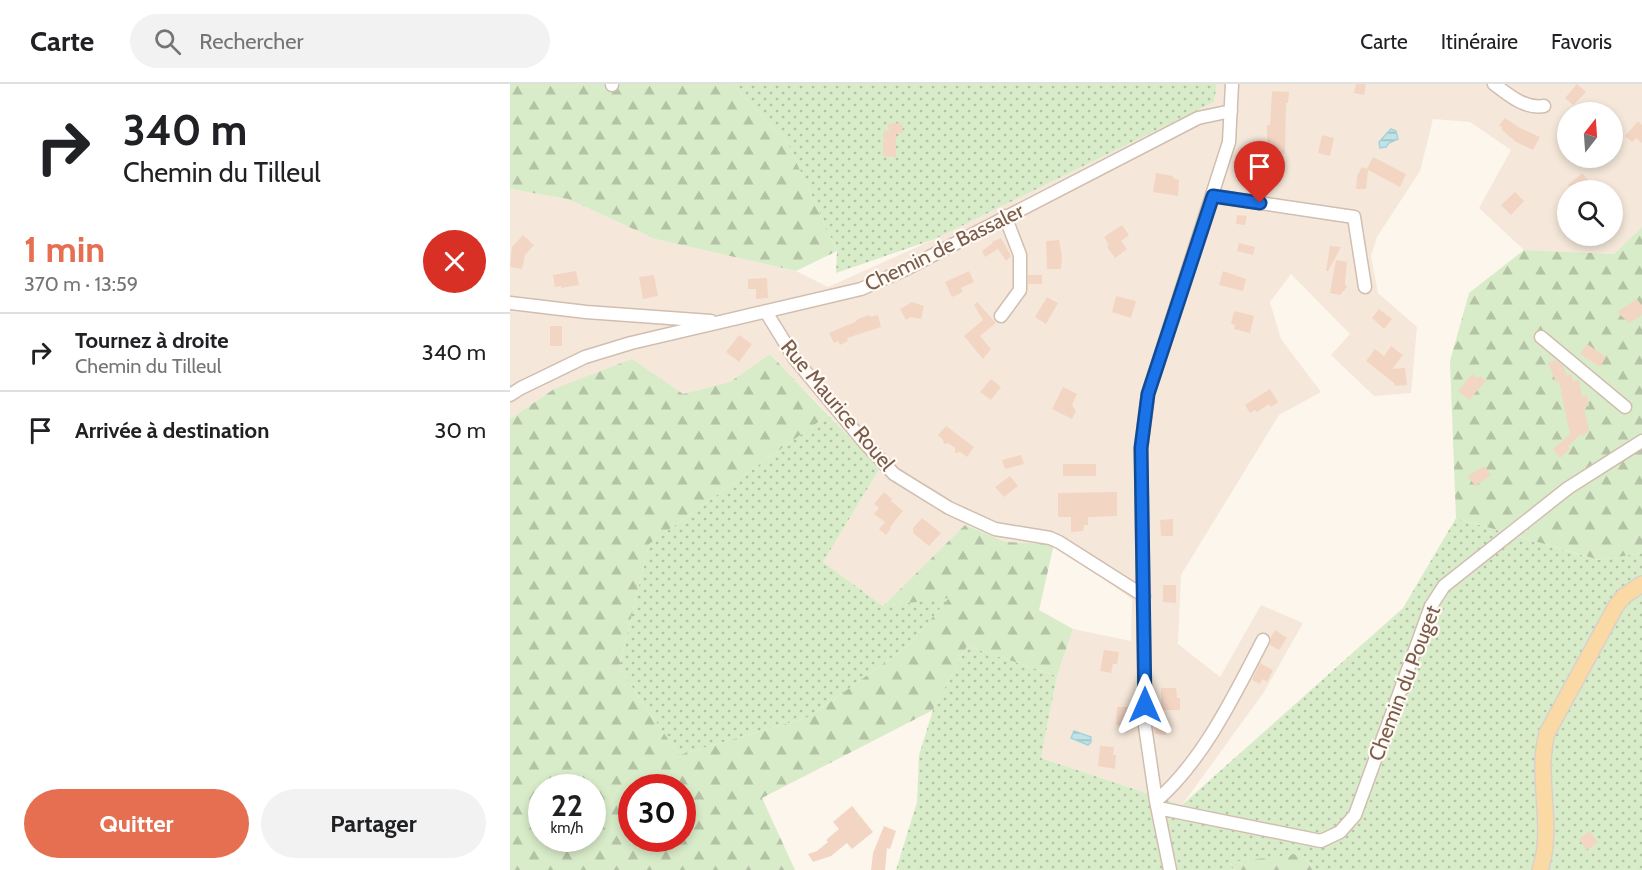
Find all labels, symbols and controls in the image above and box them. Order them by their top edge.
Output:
search box [130,14,550,68]
text: Carte [30,24,94,58]
icon: search [151,25,184,58]
text: Rechercher [199,28,303,55]
text: Carte [1360,29,1408,54]
text: Itinéraire [1441,29,1518,54]
text: Favoris [1551,29,1612,54]
north arrow [1557,102,1623,168]
map controls [1557,102,1623,246]
text: 340 m [123,104,247,156]
icon: right [24,108,102,186]
pin [1234,141,1285,203]
icon: arrive [1243,150,1276,183]
text: Chemin du Tilleul [123,156,321,189]
button: search [1557,180,1623,246]
street label: Chemin de Bassaler [860,197,1028,296]
text: 1 min [24,227,105,271]
button: close [423,230,486,293]
text: 370 m · 13:59 [24,272,138,296]
text: Tournez à droite [75,327,229,354]
street label: Rue Maurice Rouel [776,334,900,476]
icon: right [24,336,57,369]
text: 340 m [422,339,486,366]
text: Chemin du Tilleul [75,354,221,378]
icon: arrive [24,414,57,447]
text: Arrivée à destination [75,417,269,444]
text: 30 m [434,417,486,444]
street label: Chemin du Pouget [1363,602,1445,764]
position arrow [1113,673,1177,737]
speed limit sign: 30 [618,774,696,852]
text: 22 [551,787,583,824]
button: Quitter [24,789,249,858]
button: Partager [261,789,486,858]
text: km/h [551,819,583,837]

